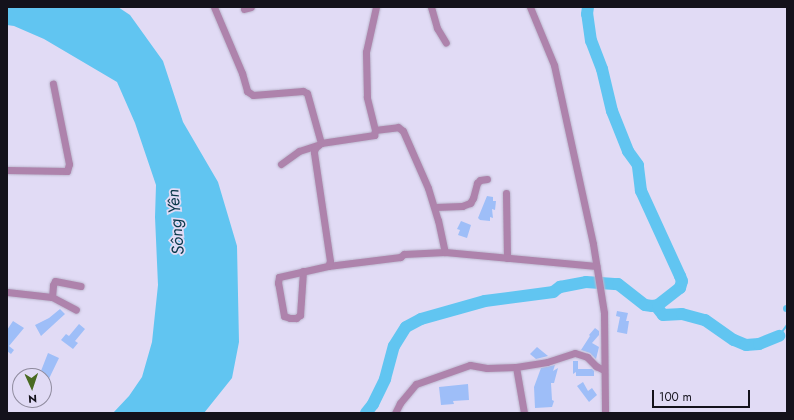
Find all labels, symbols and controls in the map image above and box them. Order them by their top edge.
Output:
water label: Sông Yên [163,188,189,256]
north arrow [12,368,52,408]
scale bar [654,382,752,408]
text: 100 m [659,388,692,406]
text: N [28,391,37,407]

